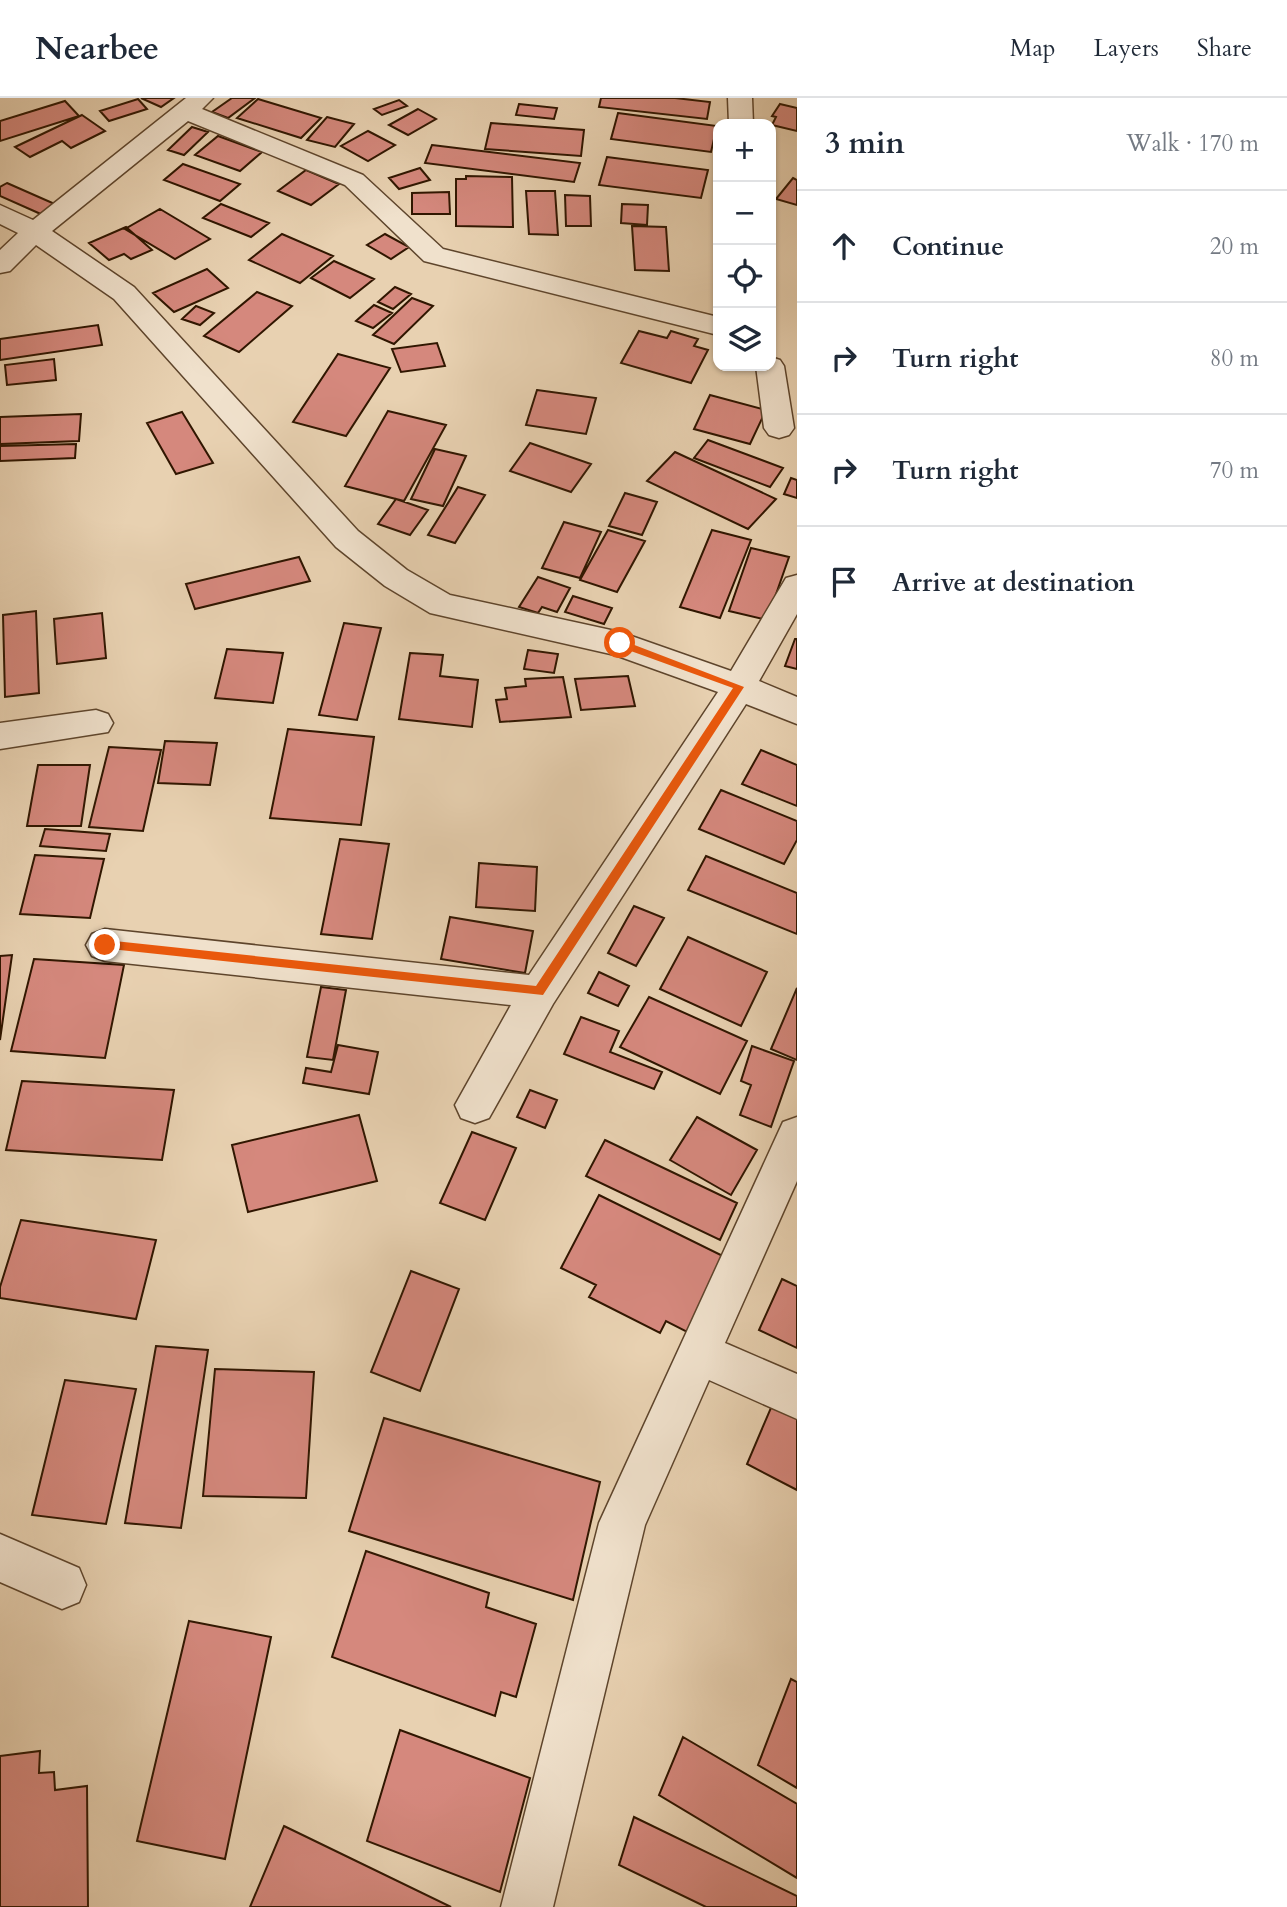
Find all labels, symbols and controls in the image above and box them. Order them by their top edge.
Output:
text: Nearbee [35,26,159,71]
text: Map [1010,32,1056,65]
text: Layers [1094,32,1159,65]
text: Share [1197,32,1252,65]
map controls [713,119,776,371]
button: + [713,119,776,182]
text: 3 min [825,123,905,164]
text: Walk · 170 m [1126,128,1259,159]
button: − [713,182,776,245]
icon: ahead [825,227,863,265]
text: Continue [892,229,1004,264]
text: 20 m [1210,231,1259,262]
button: locate [713,245,776,308]
button: layers [713,308,776,371]
icon: right [825,339,863,377]
text: Turn right [892,341,1019,376]
text: 80 m [1210,343,1259,374]
icon: right [825,451,863,489]
text: Turn right [892,453,1019,488]
text: 70 m [1210,455,1259,486]
icon: arrive [825,563,863,601]
text: Arrive at destination [892,565,1135,600]
route start [604,627,635,658]
route end [89,929,120,960]

